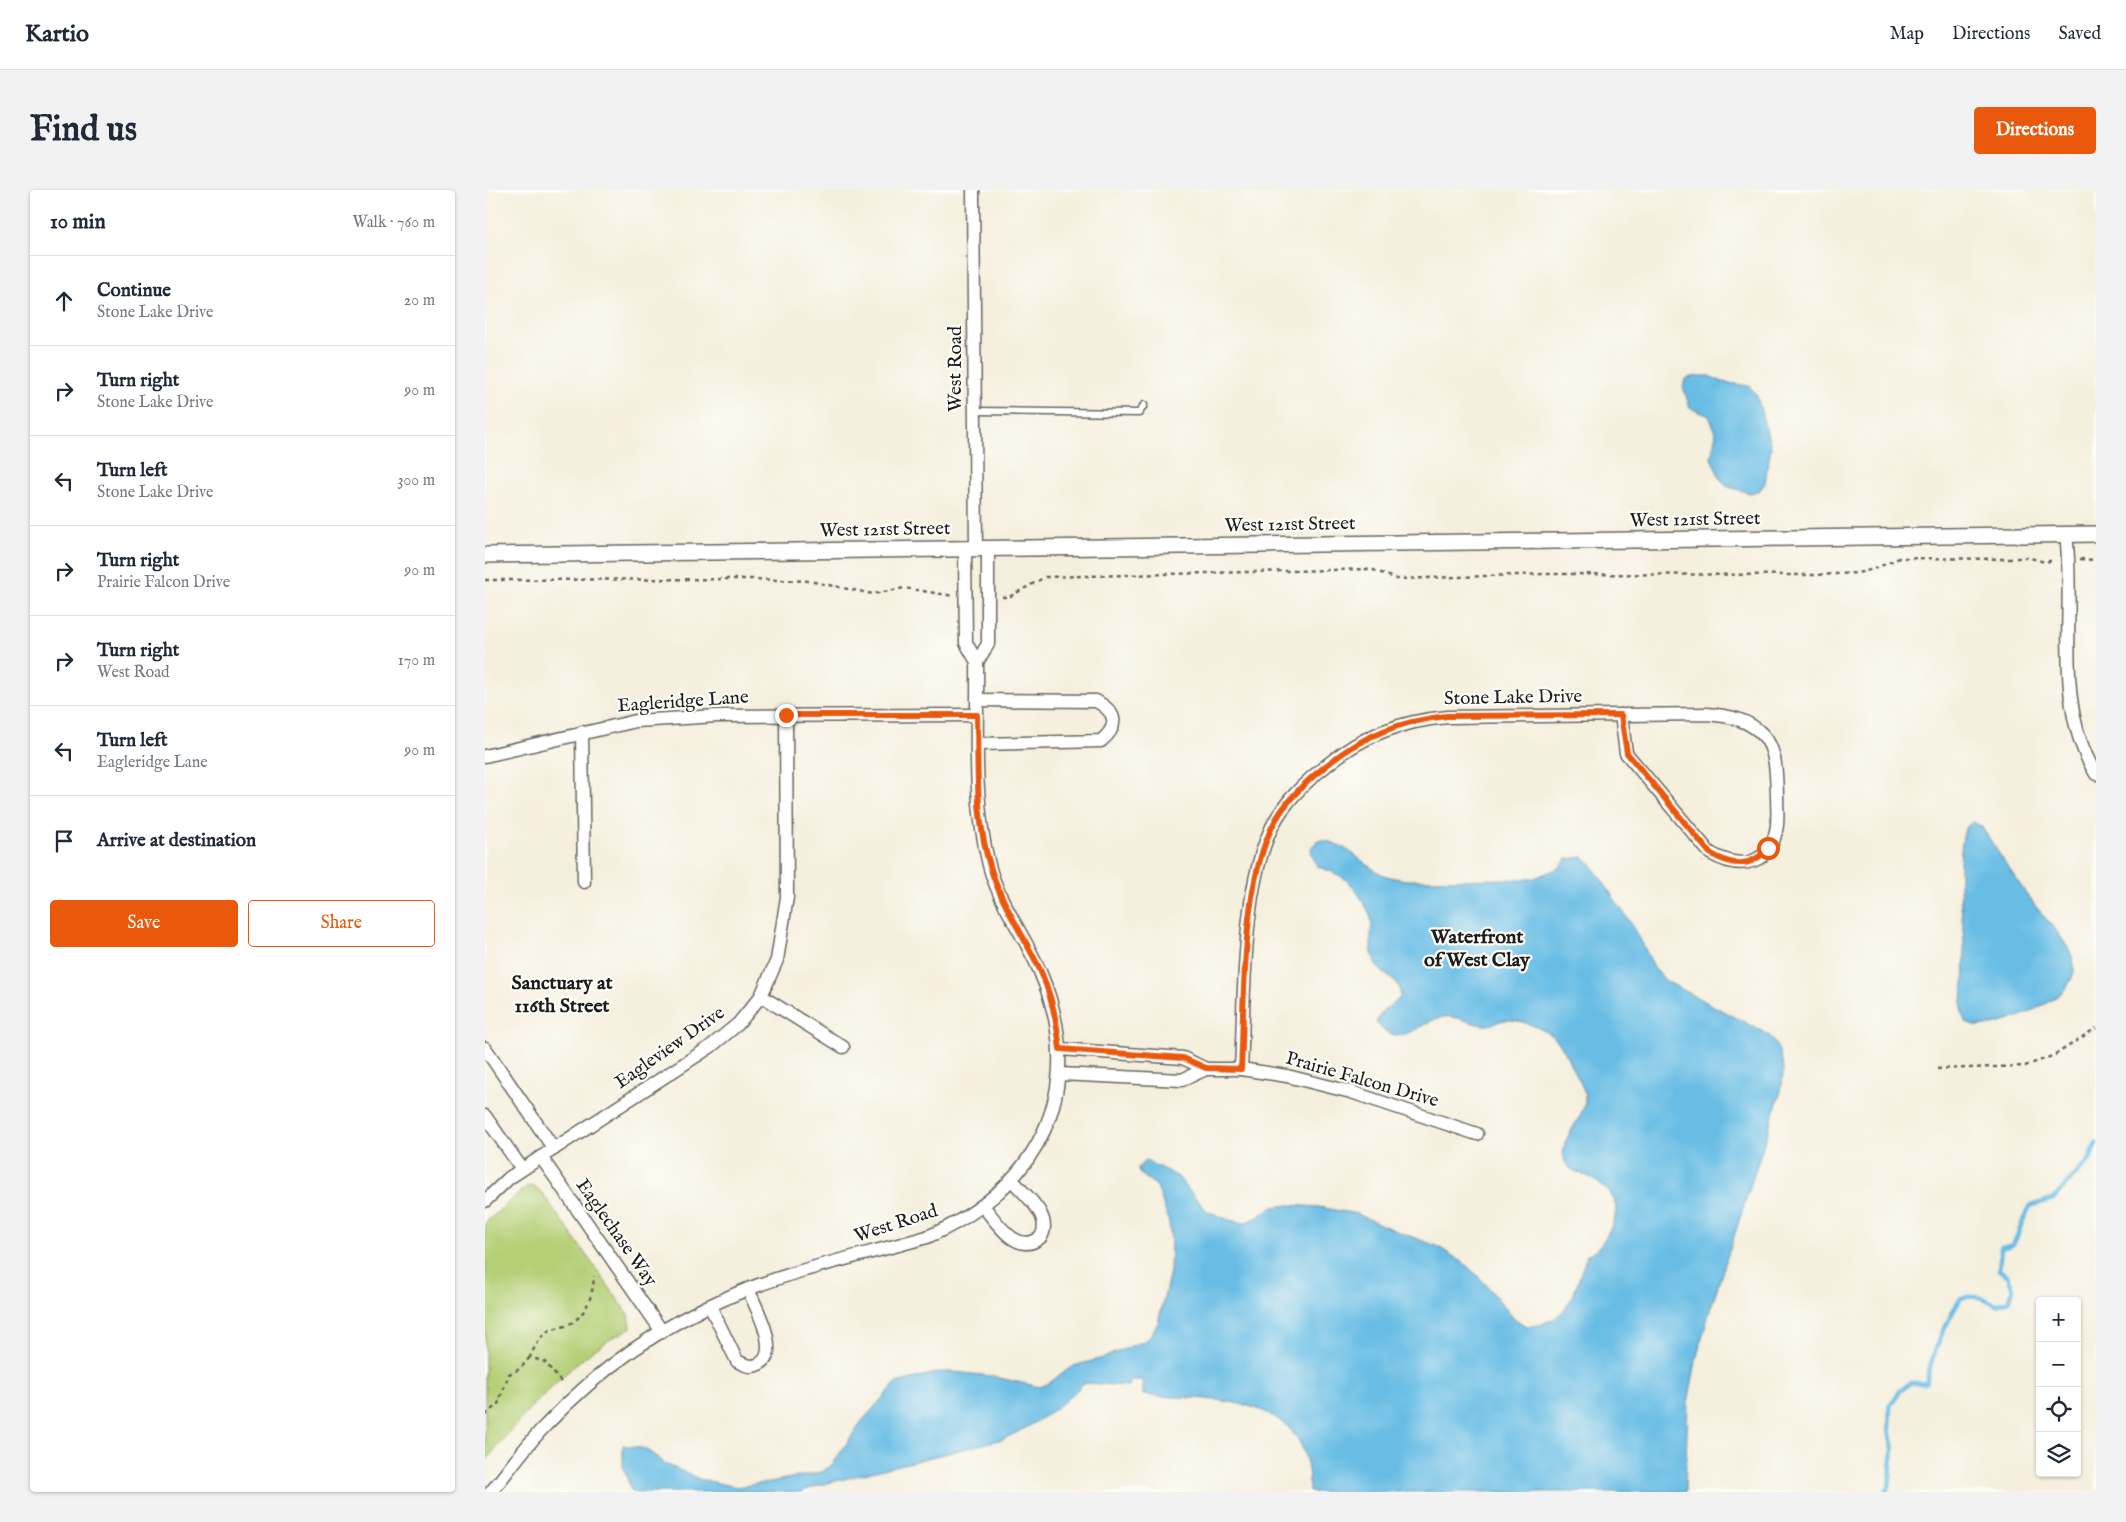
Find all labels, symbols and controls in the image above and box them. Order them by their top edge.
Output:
text: Kartio [25,19,89,50]
text: Map [1890,23,1924,46]
text: Directions [1952,23,2030,46]
text: Saved [2058,23,2101,46]
button: Directions [1974,107,2096,154]
text: Find us [30,108,137,153]
text: 10 min [50,209,106,236]
text: Walk · 760 m [352,213,435,233]
text: Continue [97,279,171,303]
icon: ahead [50,287,78,315]
text: 20 m [404,291,435,311]
text: Stone Lake Drive [97,303,213,323]
street label: West Road [944,325,968,412]
text: Turn right [97,369,179,393]
icon: right [50,377,78,405]
text: 90 m [404,381,435,401]
text: Stone Lake Drive [97,393,213,413]
text: Turn left [97,459,168,483]
icon: left [50,467,78,495]
text: 300 m [397,471,435,491]
text: Stone Lake Drive [97,483,213,503]
street label: West 121st Street [1629,507,1761,533]
street label: West 121st Street [1224,512,1356,538]
street label: West 121st Street [819,517,951,543]
text: Turn right [97,549,179,573]
icon: right [50,557,78,585]
text: 90 m [404,561,435,581]
text: Prairie Falcon Drive [97,573,230,593]
text: Turn right [97,639,179,663]
icon: right [50,647,78,675]
text: 170 m [398,651,435,671]
text: West Road [97,663,170,683]
street label: Eagleridge Lane [617,685,750,719]
street label: Stone Lake Drive [1444,685,1583,711]
route end [775,704,798,727]
text: Turn left [97,729,168,753]
icon: left [50,737,78,765]
text: 90 m [404,741,435,761]
text: Eagleridge Lane [97,753,208,773]
icon: arrive [50,827,78,855]
text: Arrive at destination [97,829,256,853]
route start [1757,837,1780,860]
button: Save [50,900,238,947]
button: Share [248,900,435,947]
district label: Waterfront of West Clay [1424,925,1531,973]
district label: Sanctuary at 116th Street [511,971,613,1019]
street label: Eagleview Drive [610,1001,730,1095]
street label: Prairie Falcon Drive [1283,1047,1442,1113]
street label: Eaglechase Way [570,1175,662,1292]
street label: West Road [851,1199,942,1249]
map controls [2036,1297,2081,1477]
button: + [2036,1297,2081,1342]
button: − [2036,1342,2081,1387]
button: locate [2036,1387,2081,1432]
button: layers [2036,1432,2081,1477]

